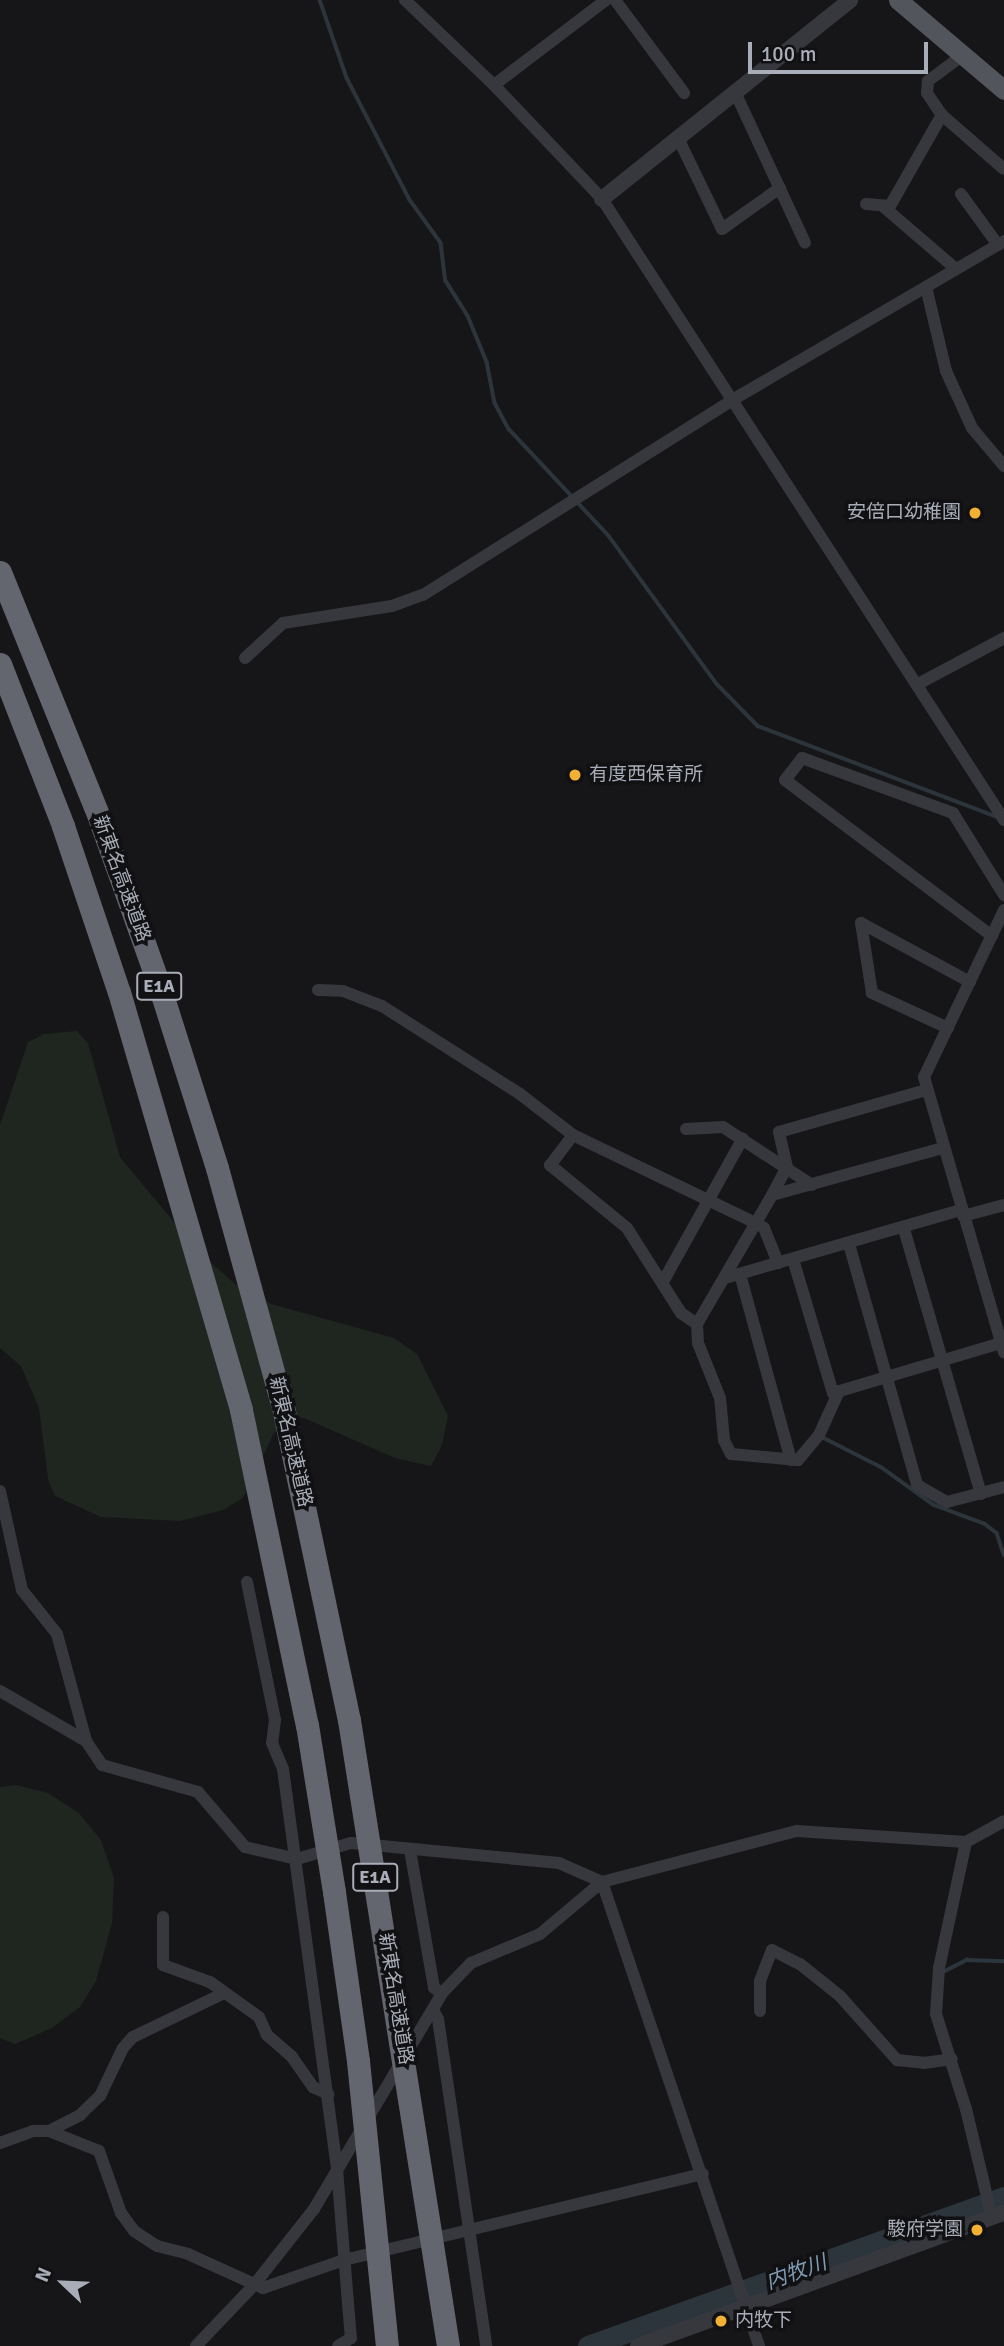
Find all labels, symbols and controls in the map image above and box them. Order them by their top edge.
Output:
scale bar [752,28,932,72]
text: 100 m [761,41,816,67]
place label: 安倍口幼稚園 [847,502,961,524]
marker: 安倍口幼稚園 [967,505,983,521]
place label: 有度西保育所 [589,764,703,786]
marker: 有度西保育所 [567,767,583,783]
street label: 新東名高速道路 [88,813,154,945]
road number: E1A [134,972,184,1001]
street label: 新東名高速道路 [264,1375,316,1509]
road number: E1A [350,1863,400,1892]
street label: 新東名高速道路 [373,1932,417,2066]
place label: 駿府学園 [887,2219,963,2241]
marker: 駿府学園 [969,2222,985,2238]
north arrow [28,2248,98,2318]
water label: 内牧川 [762,2249,830,2295]
text: N [30,2264,57,2286]
place label: 内牧下 [735,2310,792,2332]
marker: 内牧下 [713,2313,729,2329]

